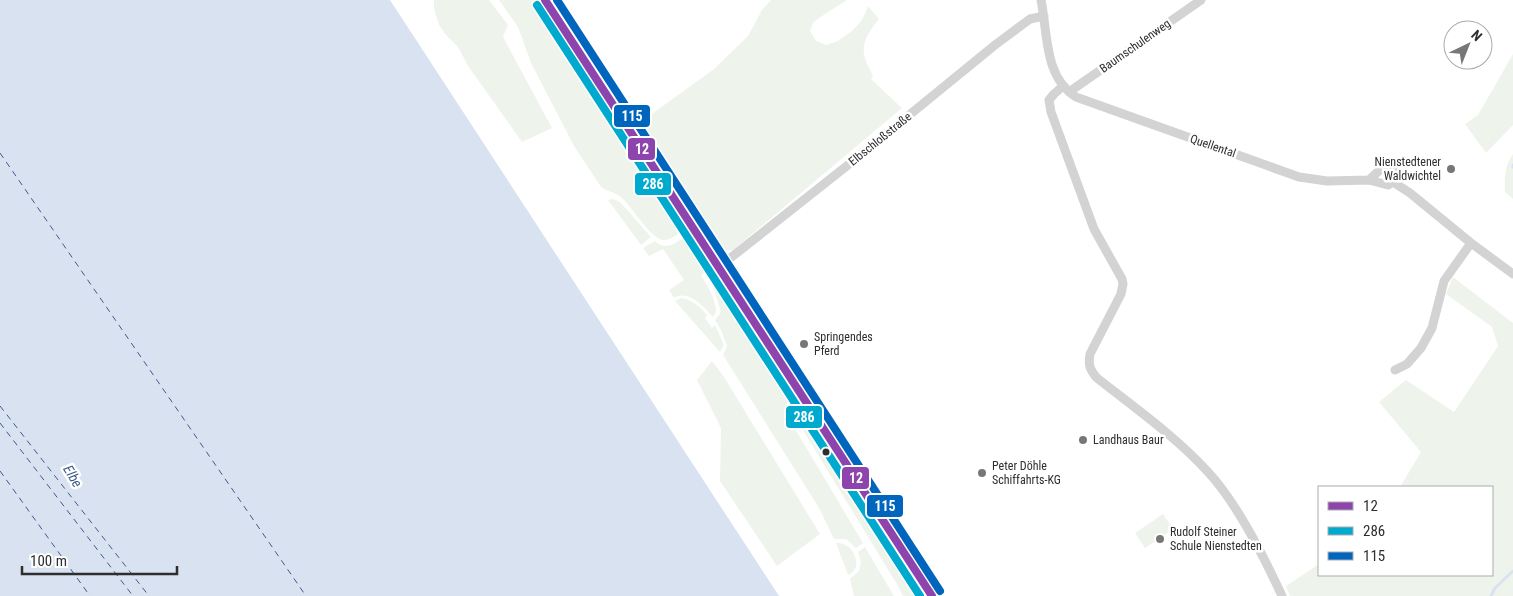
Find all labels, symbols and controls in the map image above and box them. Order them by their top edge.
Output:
street label: Baumschulenweg [1097,16,1173,76]
north arrow [1443,20,1493,70]
text: N [1468,27,1485,44]
line badge: 115 [613,104,651,128]
text: 115 [621,108,643,124]
street label: Elbschloßstraße [846,109,914,169]
street label: Quellental [1188,132,1238,160]
line badge: 12 [627,137,656,161]
text: 12 [635,141,649,157]
place label: Nienstedtener Waldwichtel [1375,155,1441,183]
marker: Nienstedtener Waldwichtel [1445,163,1457,175]
line badge: 286 [634,172,672,196]
text: 286 [642,176,664,192]
place label: Springendes Pferd [814,330,873,358]
marker: Springendes Pferd [798,338,810,350]
line badge: 286 [785,405,823,429]
text: 286 [793,409,815,425]
place label: Landhaus Baur [1093,433,1164,447]
marker: Landhaus Baur [1077,434,1089,446]
unlabelled marker [821,447,831,457]
place label: Peter Döhle Schiffahrts-KG [992,459,1061,487]
water label: Elbe [60,462,86,490]
line badge: 12 [841,466,870,490]
marker: Peter Döhle Schiffahrts-KG [976,467,988,479]
text: 12 [849,470,863,486]
legend [1318,486,1493,576]
line badge: 115 [866,494,904,518]
text: 12 [1363,497,1378,515]
text: 115 [874,498,896,514]
text: 286 [1363,522,1385,540]
place label: Rudolf Steiner Schule Nienstedten [1170,525,1262,553]
marker: Rudolf Steiner Schule Nienstedten [1154,533,1166,545]
scale bar [22,544,178,576]
text: 115 [1363,547,1385,565]
text: 100 m [30,552,67,570]

